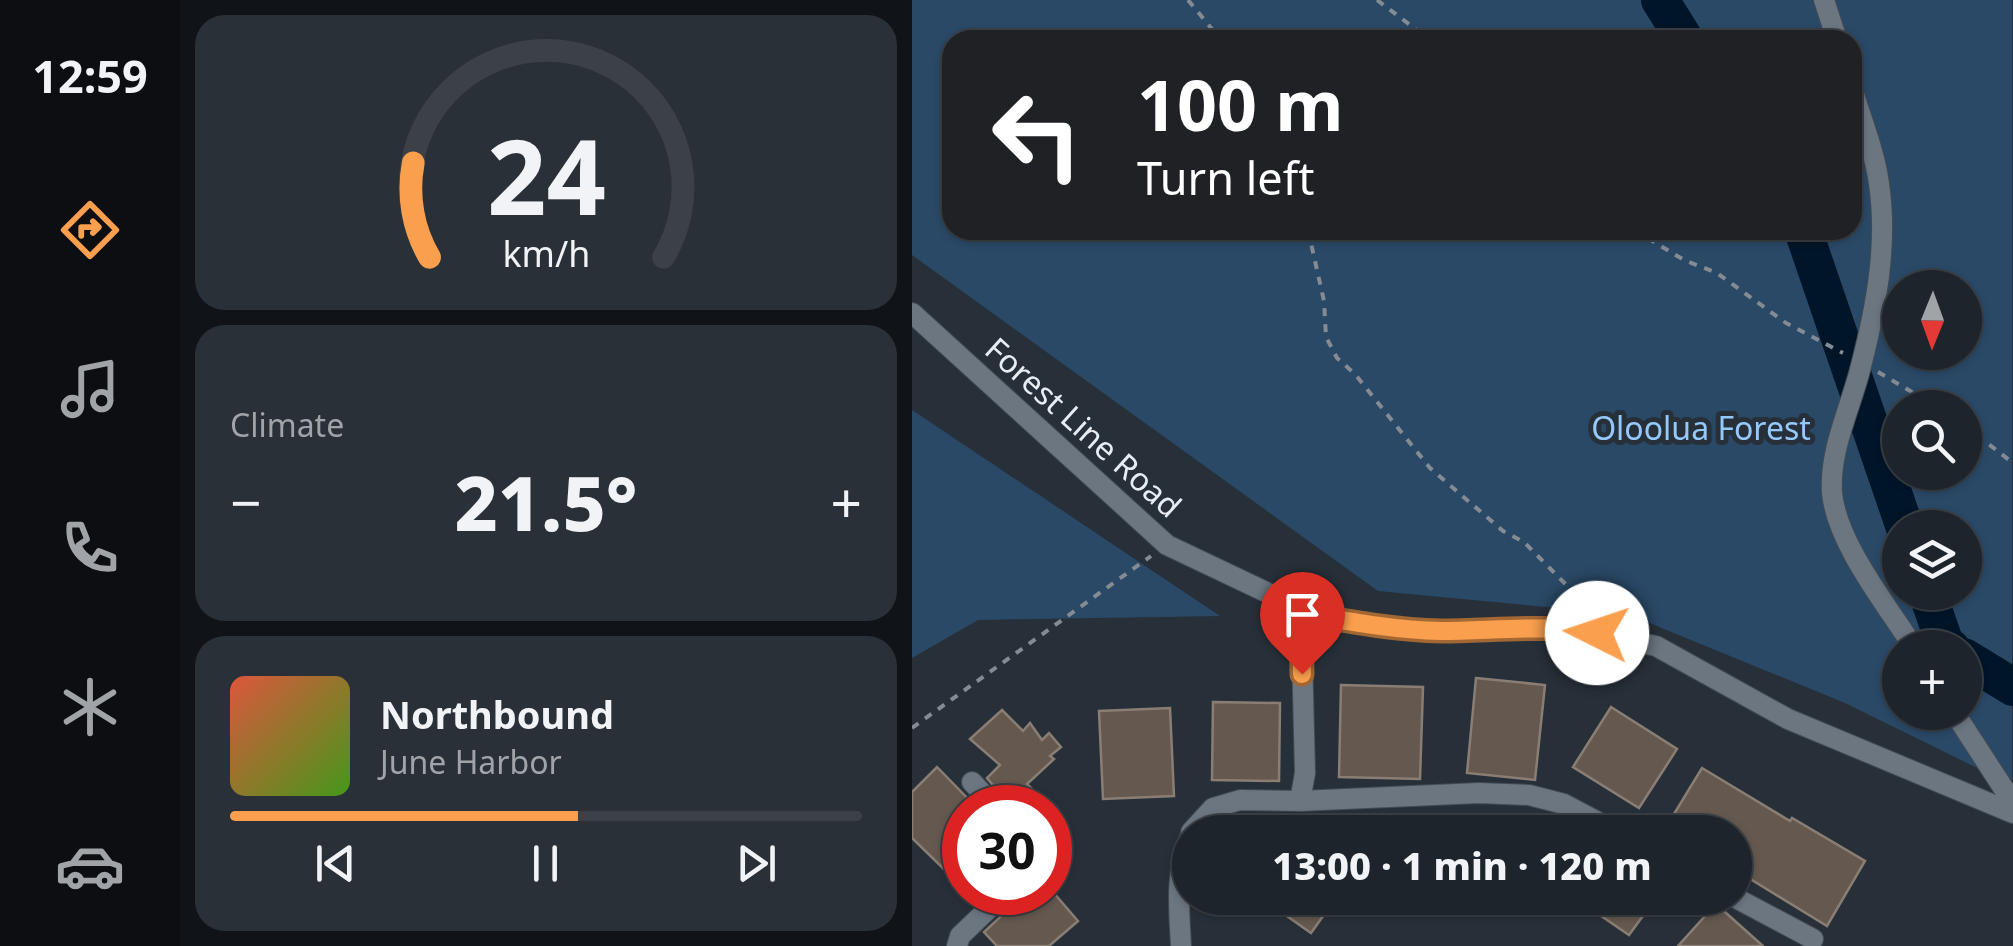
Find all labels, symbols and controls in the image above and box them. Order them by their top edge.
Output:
text: 12:59 [32,45,148,106]
text: 100 m [1137,56,1344,152]
icon: left [972,70,1102,200]
text: 24 [487,104,605,245]
text: Turn left [1137,147,1314,208]
icon: directions [55,195,125,265]
text: km/h [502,229,590,277]
north arrow [1882,270,1982,370]
map controls [1882,270,1982,730]
street label: Forest Line Road [977,327,1191,526]
icon: music [55,354,125,424]
button: search [1882,390,1982,490]
text: Climate [230,403,344,446]
park label: Oloolua Forest [1591,406,1811,449]
text: 21.5° [454,451,638,553]
text: − [230,464,261,539]
text: + [831,464,862,539]
button: layers [1882,510,1982,610]
icon: phone [55,513,125,583]
pin [1260,572,1345,675]
position arrow [1545,581,1649,685]
icon: arrive [1275,587,1330,642]
button: + [1882,630,1982,730]
icon: climate [55,672,125,742]
text: Northbound [380,688,614,740]
text: June Harbor [380,740,562,783]
speed limit sign: 30 [942,785,1072,915]
icon: car [55,831,125,901]
icon: previous [308,836,363,891]
icon: pause [518,836,573,891]
icon: next [729,836,784,891]
text: 13:00 · 1 min · 120 m [1272,839,1652,891]

